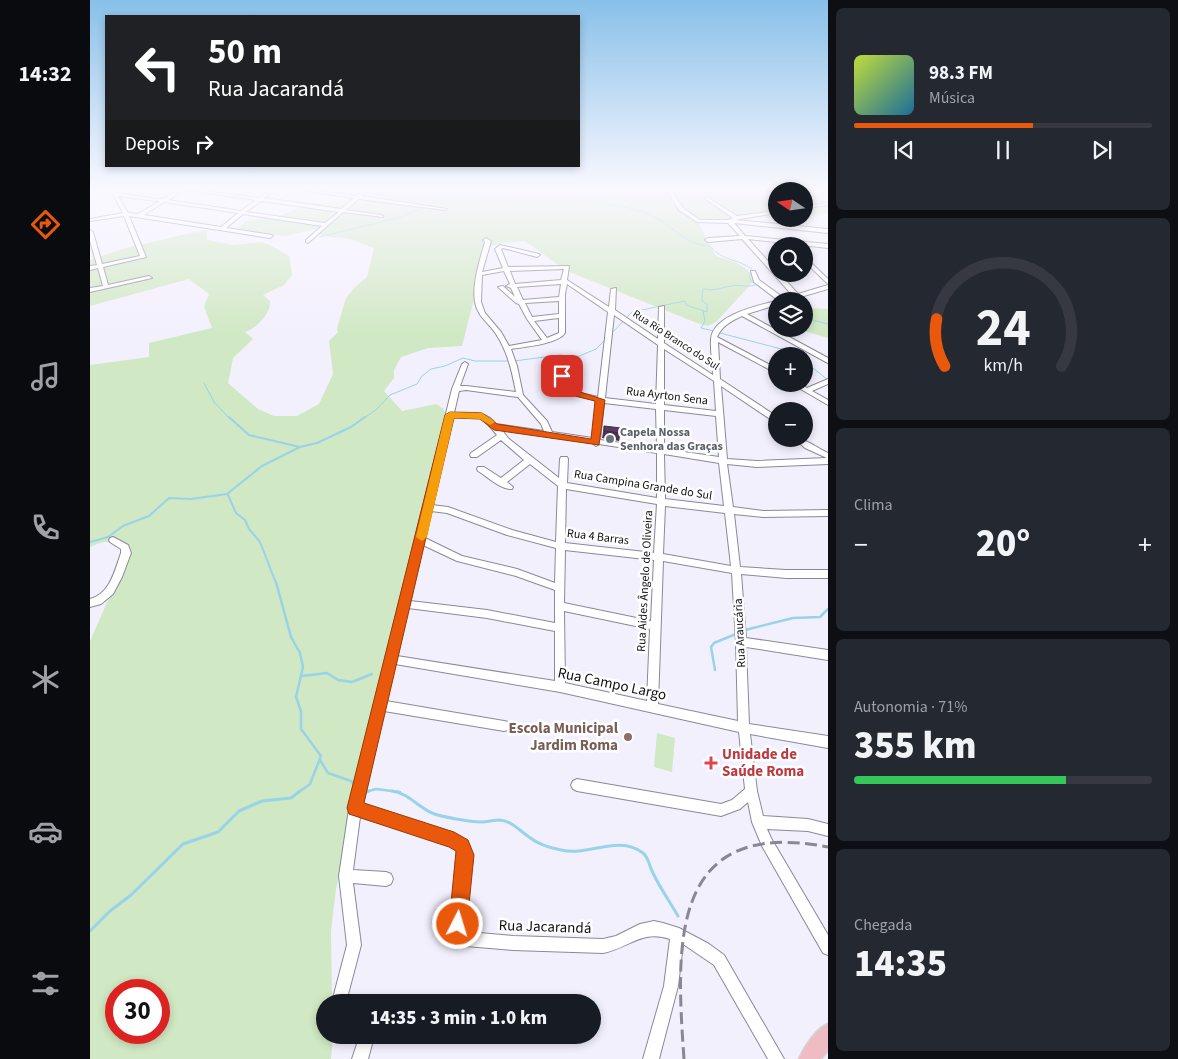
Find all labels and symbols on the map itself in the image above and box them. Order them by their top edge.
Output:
north arrow [768,182,812,228]
street label: Rua Rio Branco do Sul [630,306,722,374]
pin [541,355,583,397]
street label: Rua Ayrton Sena [625,383,709,409]
place label: Capela Nossa Senhora das Graças [620,424,723,455]
marker: Capela Nossa Senhora das Graças [604,433,616,445]
street label: Rua Campina Grande do Sul [573,466,713,504]
street label: Rua Aides Ângelo de Oliveira [633,510,657,652]
street label: Rua 4 Barras [566,525,630,549]
street label: Rua Araucária [730,598,750,668]
street label: Rua Campo Largo [556,662,668,706]
place label: Escola Municipal Jardim Roma [509,718,619,756]
marker: Escola Municipal Jardim Roma [622,731,634,743]
place label: Unidade de Saúde Roma [722,744,804,782]
marker: Unidade de Saúde Roma [704,756,718,770]
position arrow [431,897,483,949]
street label: Rua Jacarandá [498,915,592,939]
speed limit sign: 30 [105,979,170,1044]

